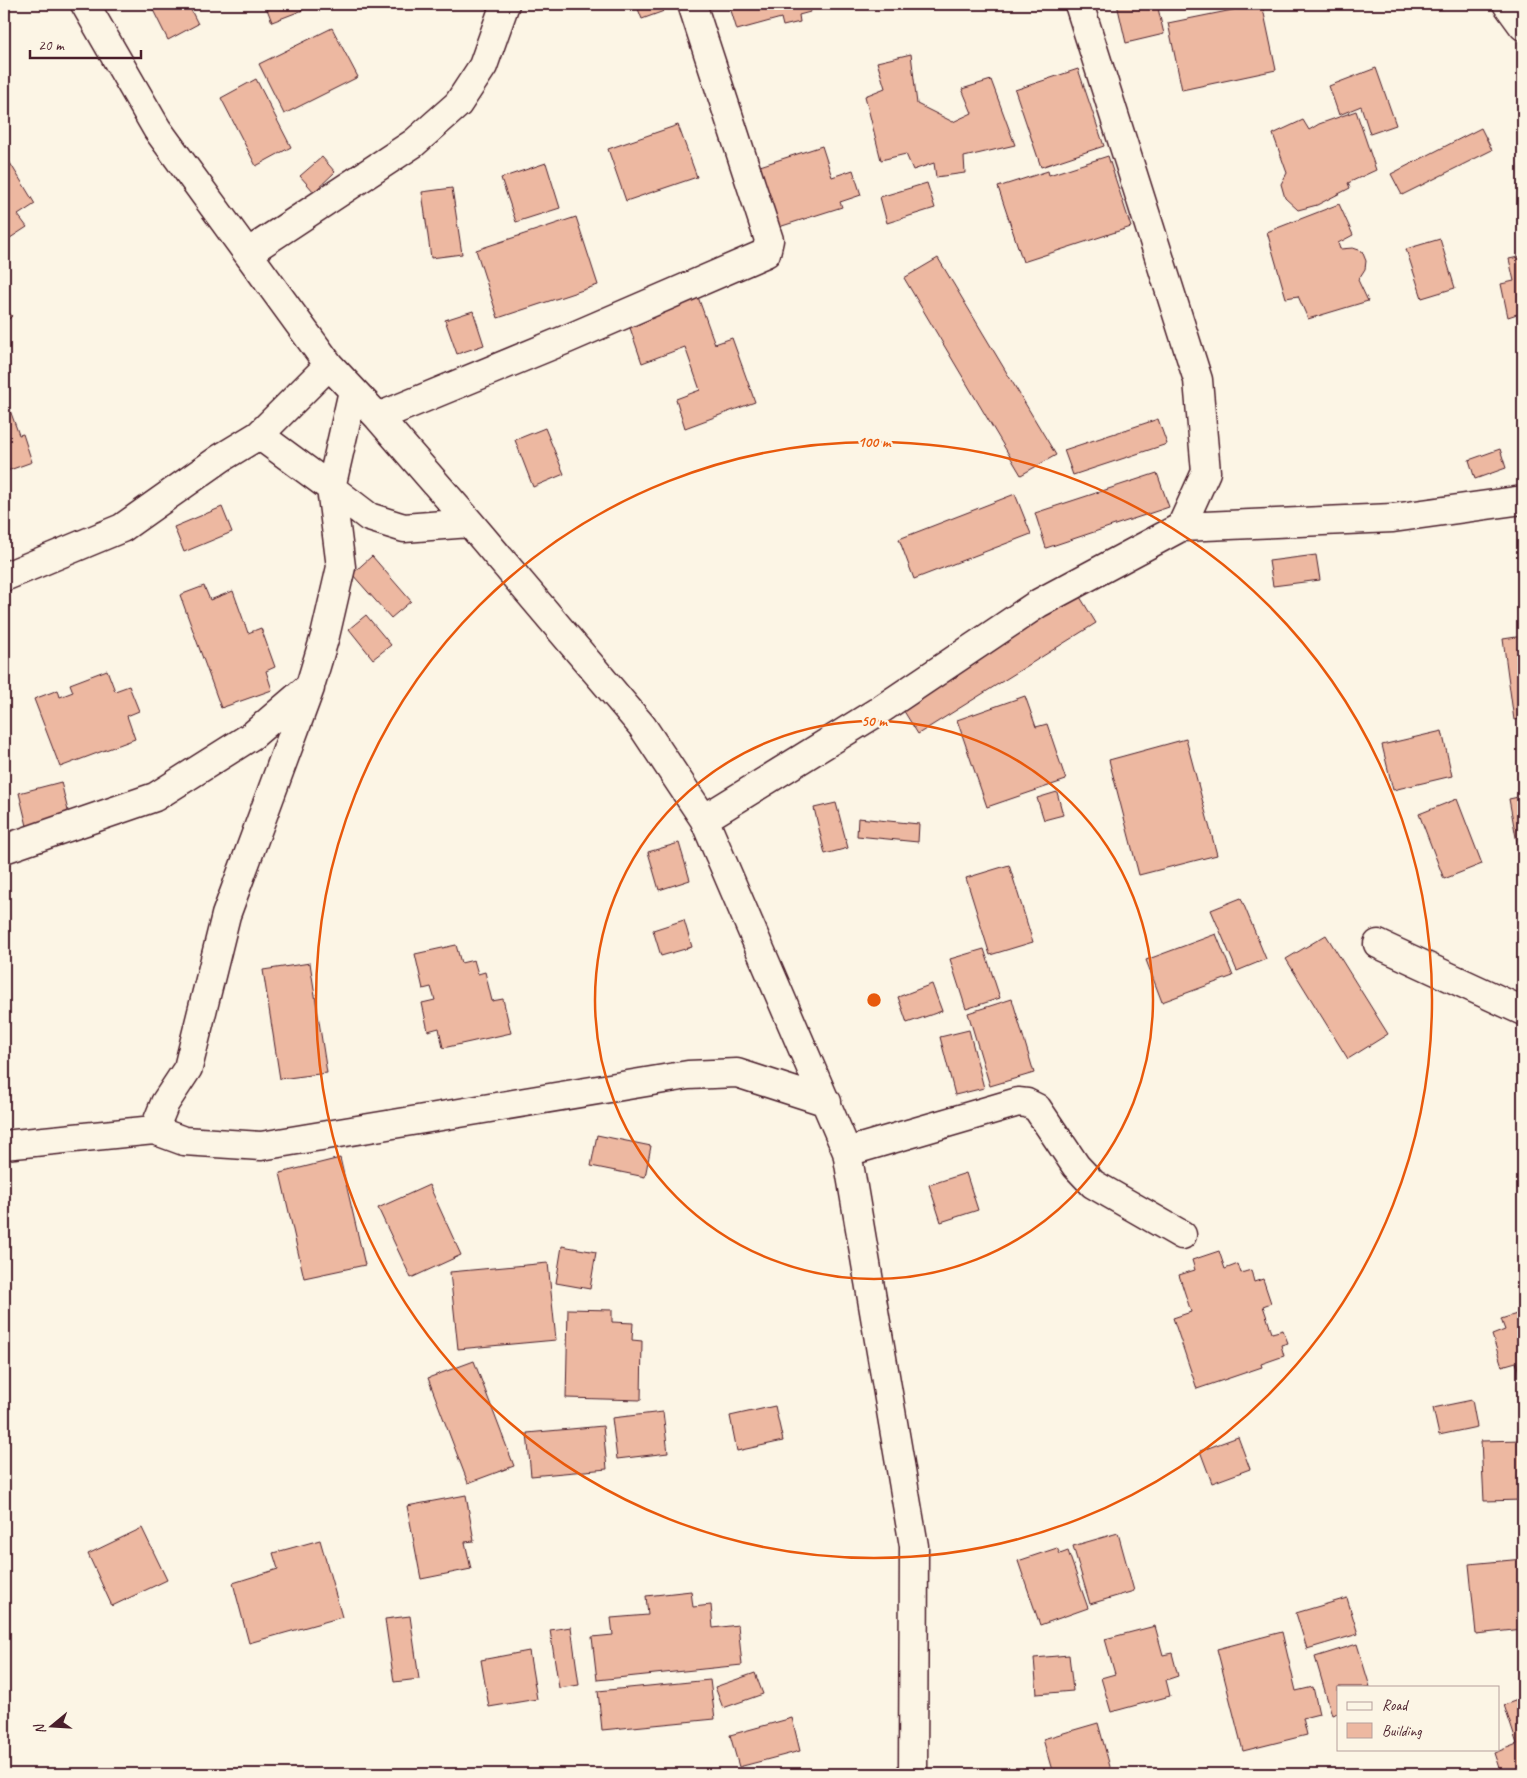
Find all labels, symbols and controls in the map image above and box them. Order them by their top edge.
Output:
scale bar [30,28,141,60]
text: 20 m [38,36,65,55]
text: 100 m [858,433,892,452]
text: 50 m [861,712,888,731]
centre of rings [865,991,883,1009]
legend [1337,1686,1500,1750]
text: Road [1382,1696,1409,1715]
north arrow [28,1700,78,1750]
text: N [30,1721,50,1737]
text: Building [1382,1722,1422,1741]

